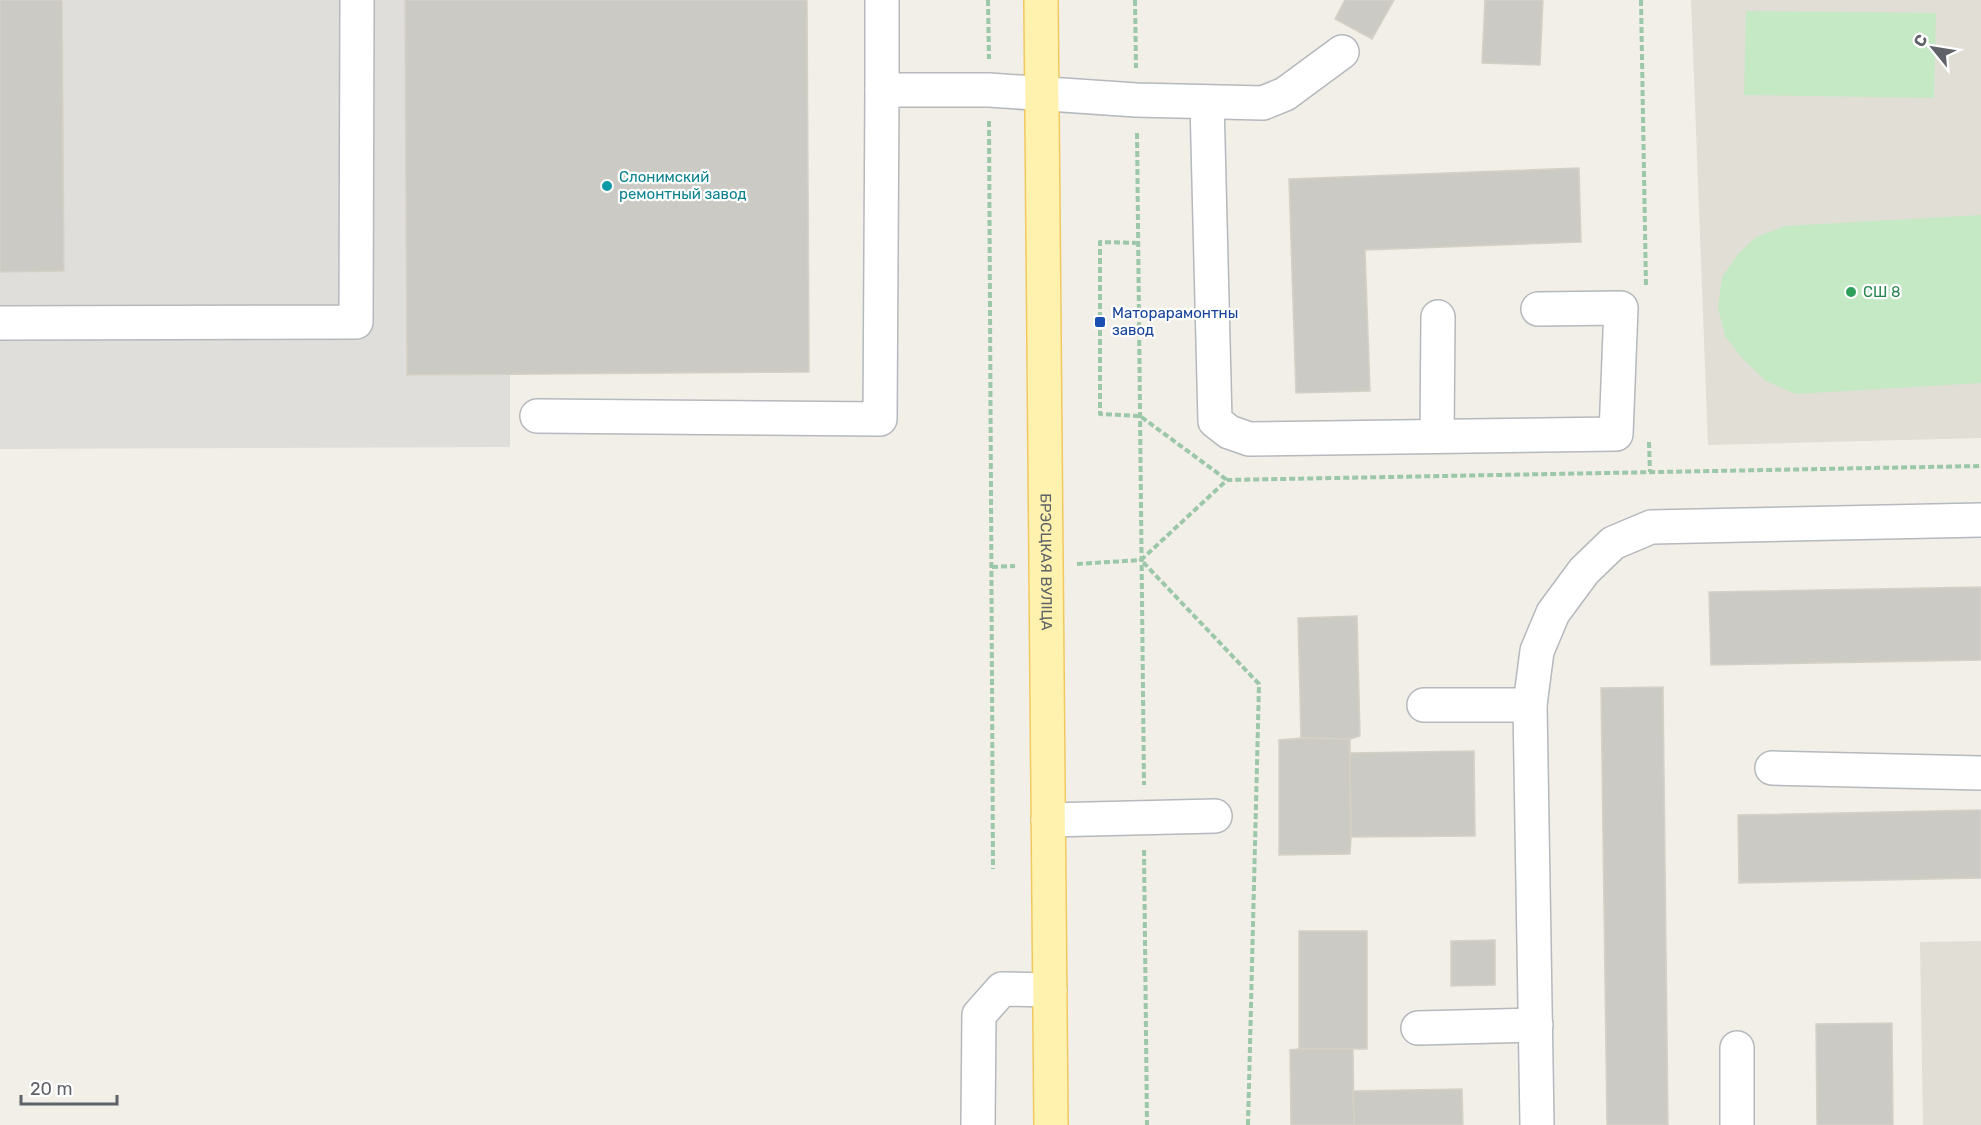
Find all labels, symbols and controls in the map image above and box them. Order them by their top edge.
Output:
north arrow [1903,18,1963,78]
text: С [1909,31,1931,50]
place label: Слонимский ремонтный завод [619,168,747,203]
marker: Слонимский ремонтный завод [600,179,614,193]
place label: СШ 8 [1863,283,1901,301]
marker: СШ 8 [1844,285,1858,299]
place label: Маторарамонтны завод [1112,304,1238,339]
marker: Маторарамонтны завод [1093,315,1107,329]
street label: БРЭСЦКАЯ ВУЛІЦА [1036,493,1056,631]
scale bar [21,1068,117,1106]
text: 20 m [30,1078,72,1100]

